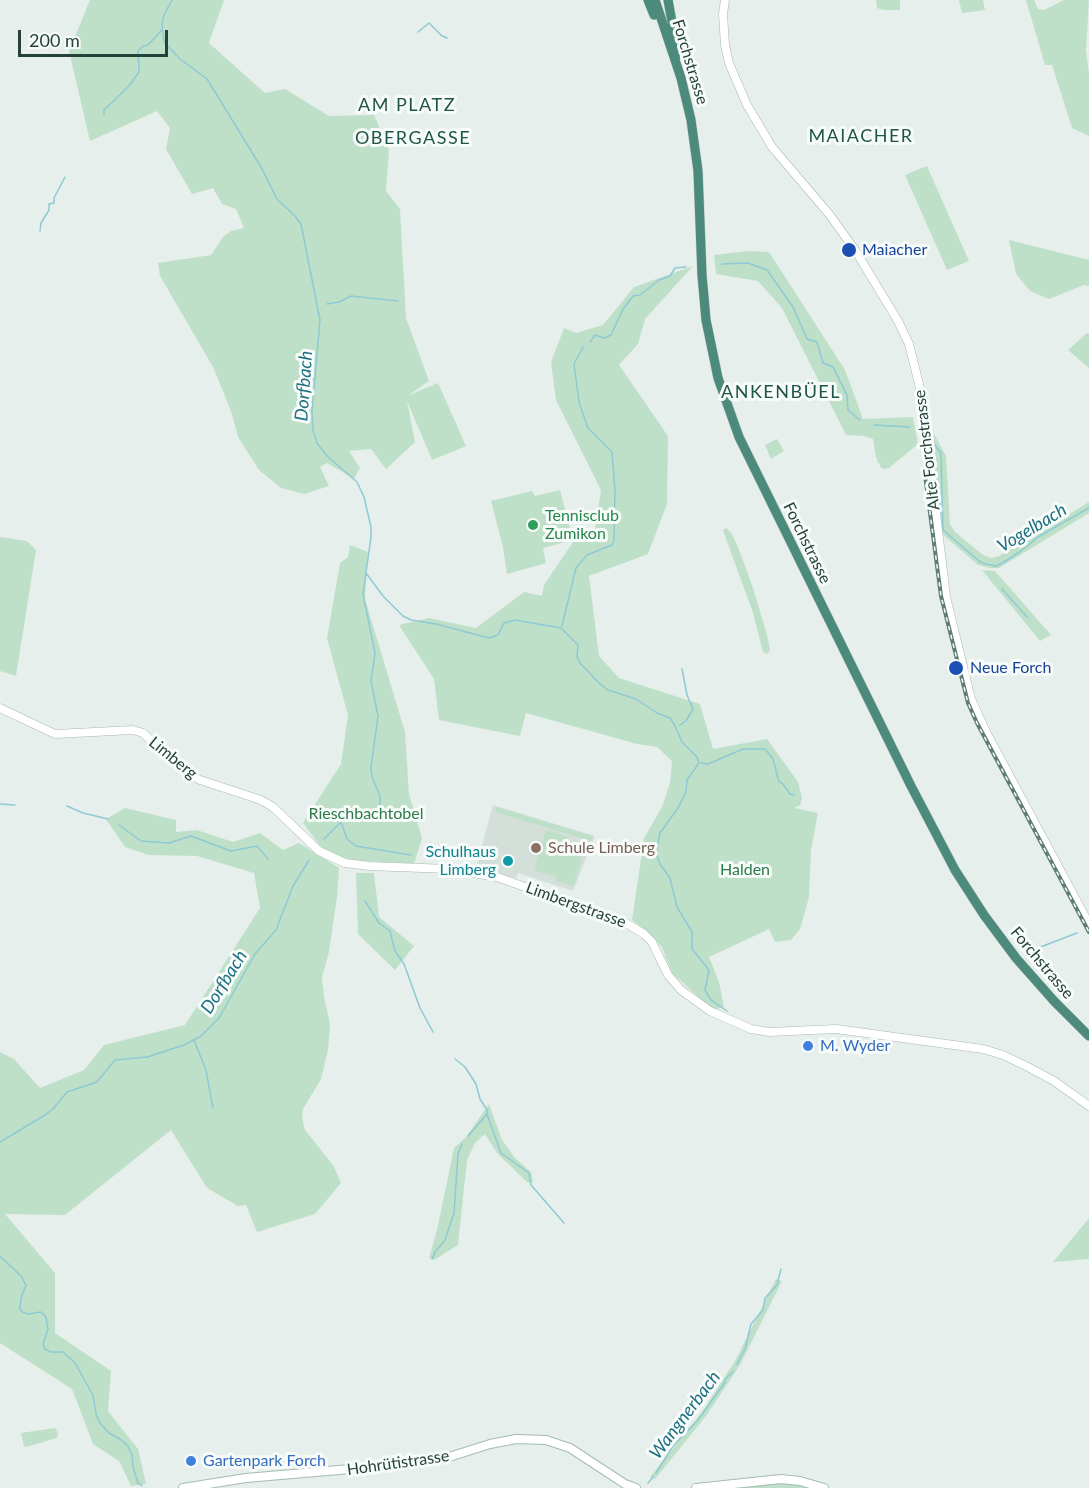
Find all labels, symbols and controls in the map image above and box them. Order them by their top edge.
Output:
street label: Forchstrasse [668,17,712,107]
scale bar [21,18,171,56]
text: 200 m [29,29,80,51]
district label: AM PLATZ [358,94,456,116]
district label: MAIACHER [808,125,914,147]
district label: OBERGASSE [355,127,471,149]
place label: Maiacher [862,240,927,260]
marker: Maiacher [840,241,858,259]
water label: Dorfbach [291,350,317,422]
district label: ANKENBÜEL [721,381,841,403]
street label: Alte Forchstrasse [910,389,944,511]
street label: Forchstrasse [779,499,835,587]
water label: Vogelbach [993,499,1071,557]
place label: Tennisclub Zumikon [545,506,619,544]
marker: Tennisclub Zumikon [526,518,540,532]
place label: Neue Forch [970,658,1051,678]
marker: Neue Forch [947,659,965,677]
street label: Limberg [145,733,201,783]
park label: Rieschbachtobel [308,804,424,824]
place label: Schule Limberg [548,838,655,858]
marker: Schule Limberg [529,841,543,855]
place label: Schulhaus Limberg [425,842,496,880]
marker: Schulhaus Limberg [501,854,515,868]
park label: Halden [720,860,770,880]
street label: Limbergstrasse [523,878,629,932]
street label: Forchstrasse [1006,923,1078,1003]
water label: Dorfbach [196,946,252,1018]
place label: M. Wyder [820,1036,890,1056]
marker: M. Wyder [801,1039,815,1053]
water label: Wangnerbach [645,1367,725,1463]
street label: Hohrütistrasse [346,1446,450,1480]
place label: Gartenpark Forch [203,1451,326,1471]
marker: Gartenpark Forch [184,1454,198,1468]

